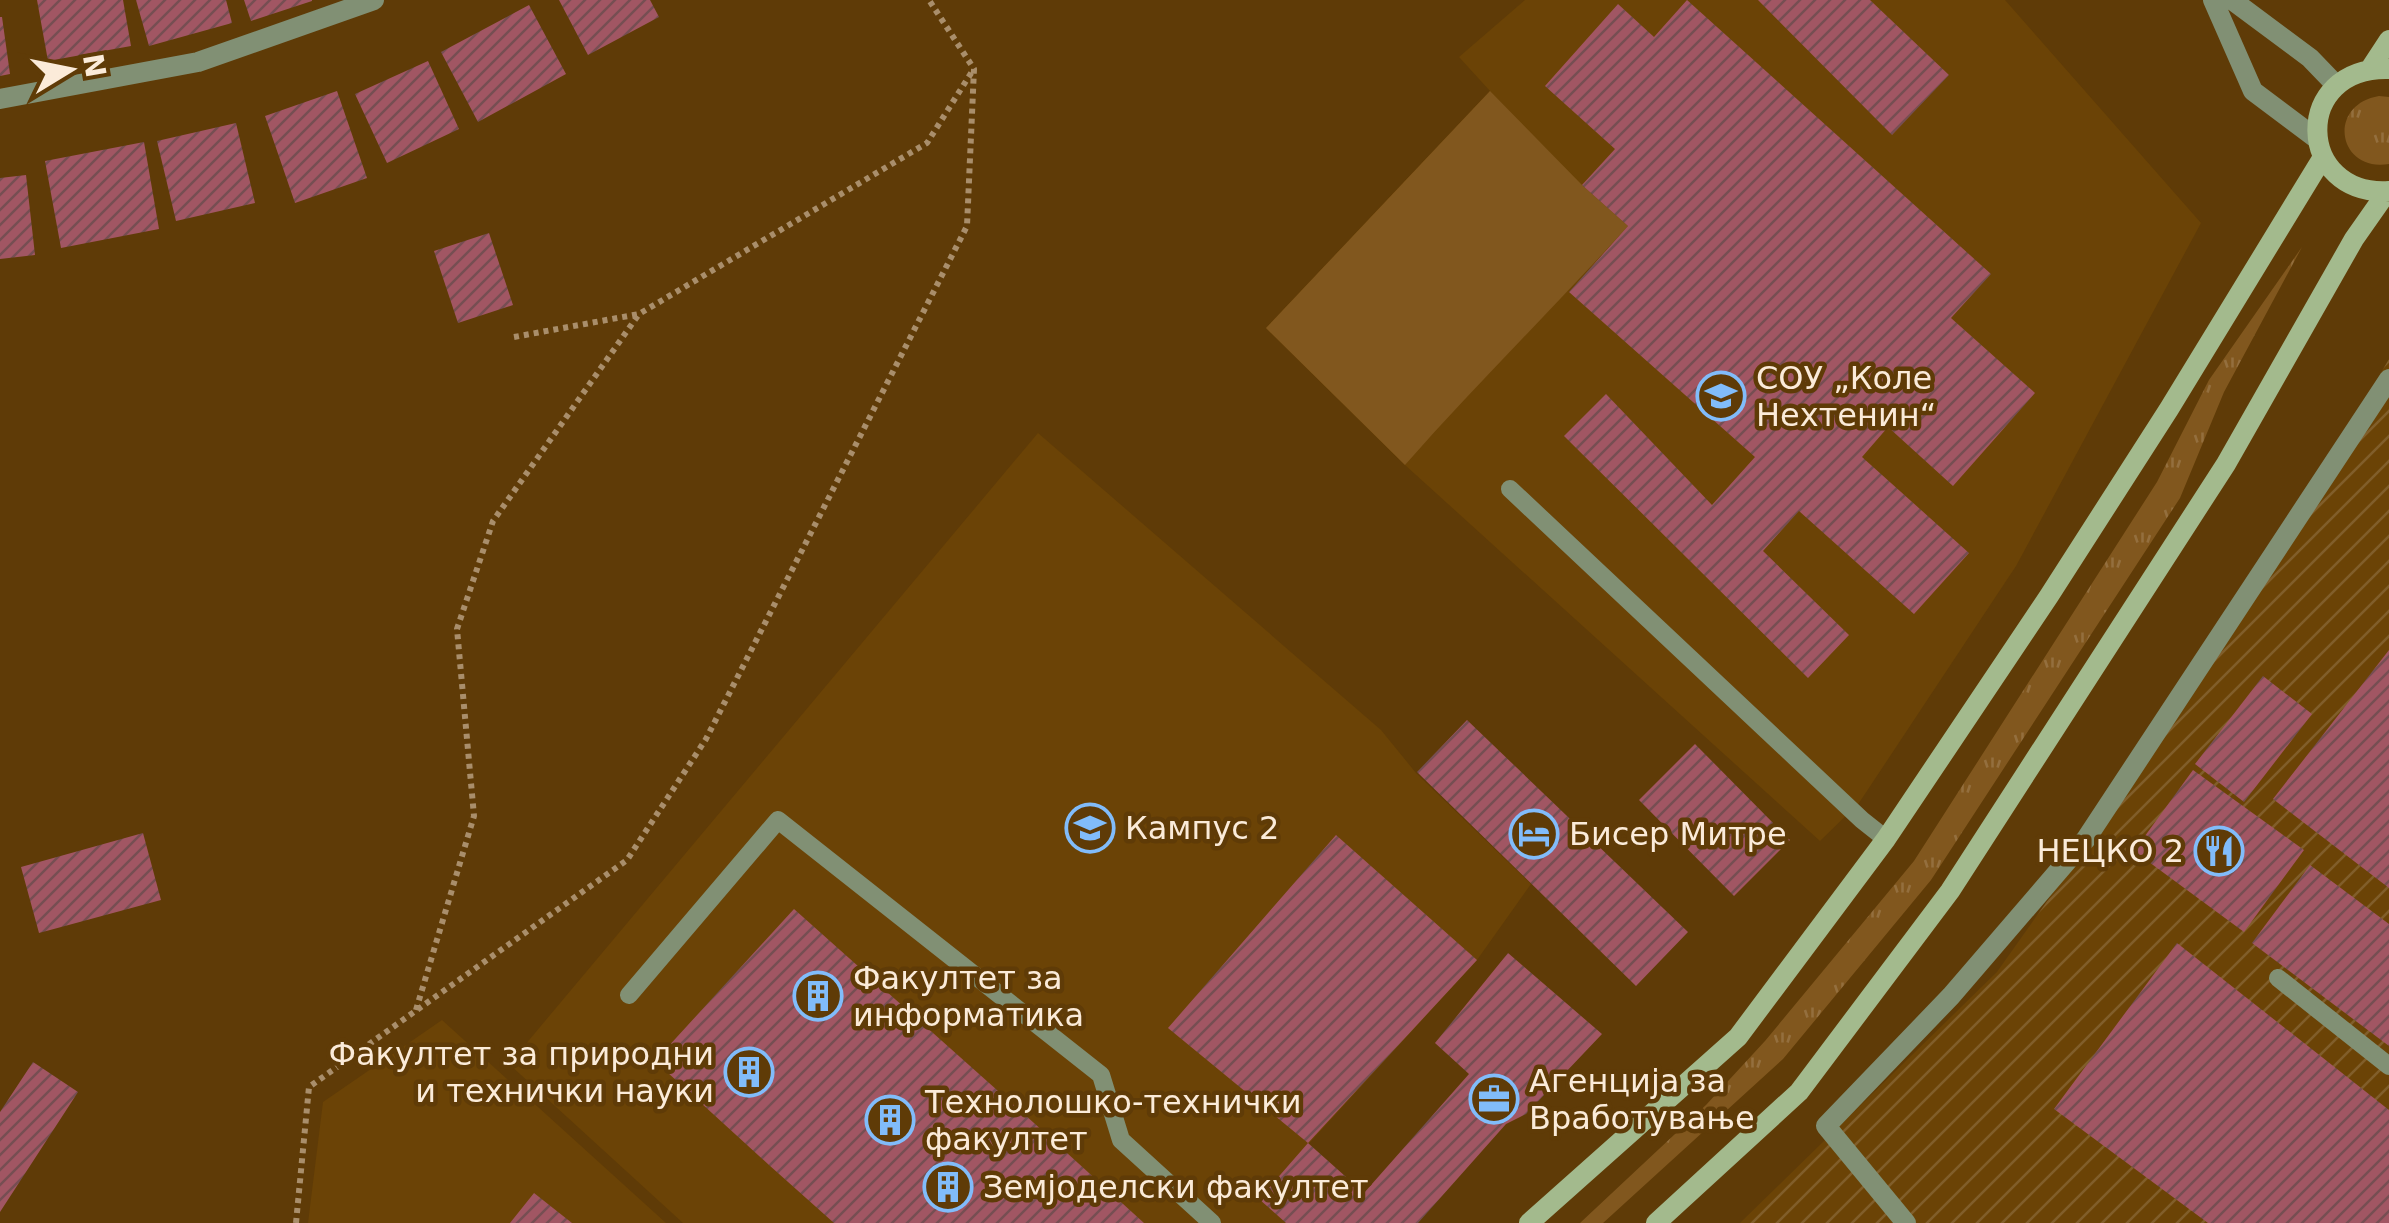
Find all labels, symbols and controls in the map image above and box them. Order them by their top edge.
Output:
north arrow [20,20,120,120]
text: N [76,51,112,80]
place label: СОУ „Коле Нехтенин“ [1756,359,1936,434]
school or university icon: СОУ „Коле Нехтенин“ [1695,370,1747,422]
school or university icon: Кампус 2 [1064,802,1116,854]
hotel icon: Бисер Митре [1508,808,1560,860]
place label: Кампус 2 [1125,809,1279,847]
place label: Бисер Митре [1569,815,1787,853]
restaurant icon: НЕЦКО 2 [2193,825,2245,877]
place label: НЕЦКО 2 [2036,832,2184,870]
place label: Факултет за информатика [853,959,1084,1034]
building icon: Факултет за информатика [792,970,844,1022]
place label: Факултет за природни и технички науки [328,1035,714,1110]
building icon: Факултет за природни и технички науки [723,1046,775,1098]
place label: Агенција за Вработување [1529,1062,1755,1137]
office icon: Агенција за Вработување [1468,1073,1520,1125]
place label: Технолошко-технички факултет [924,1083,1301,1158]
building icon: Технолошко-технички факултет [864,1094,916,1146]
building icon: Земјоделски факултет [922,1161,974,1213]
place label: Земјоделски факултет [983,1168,1369,1206]

